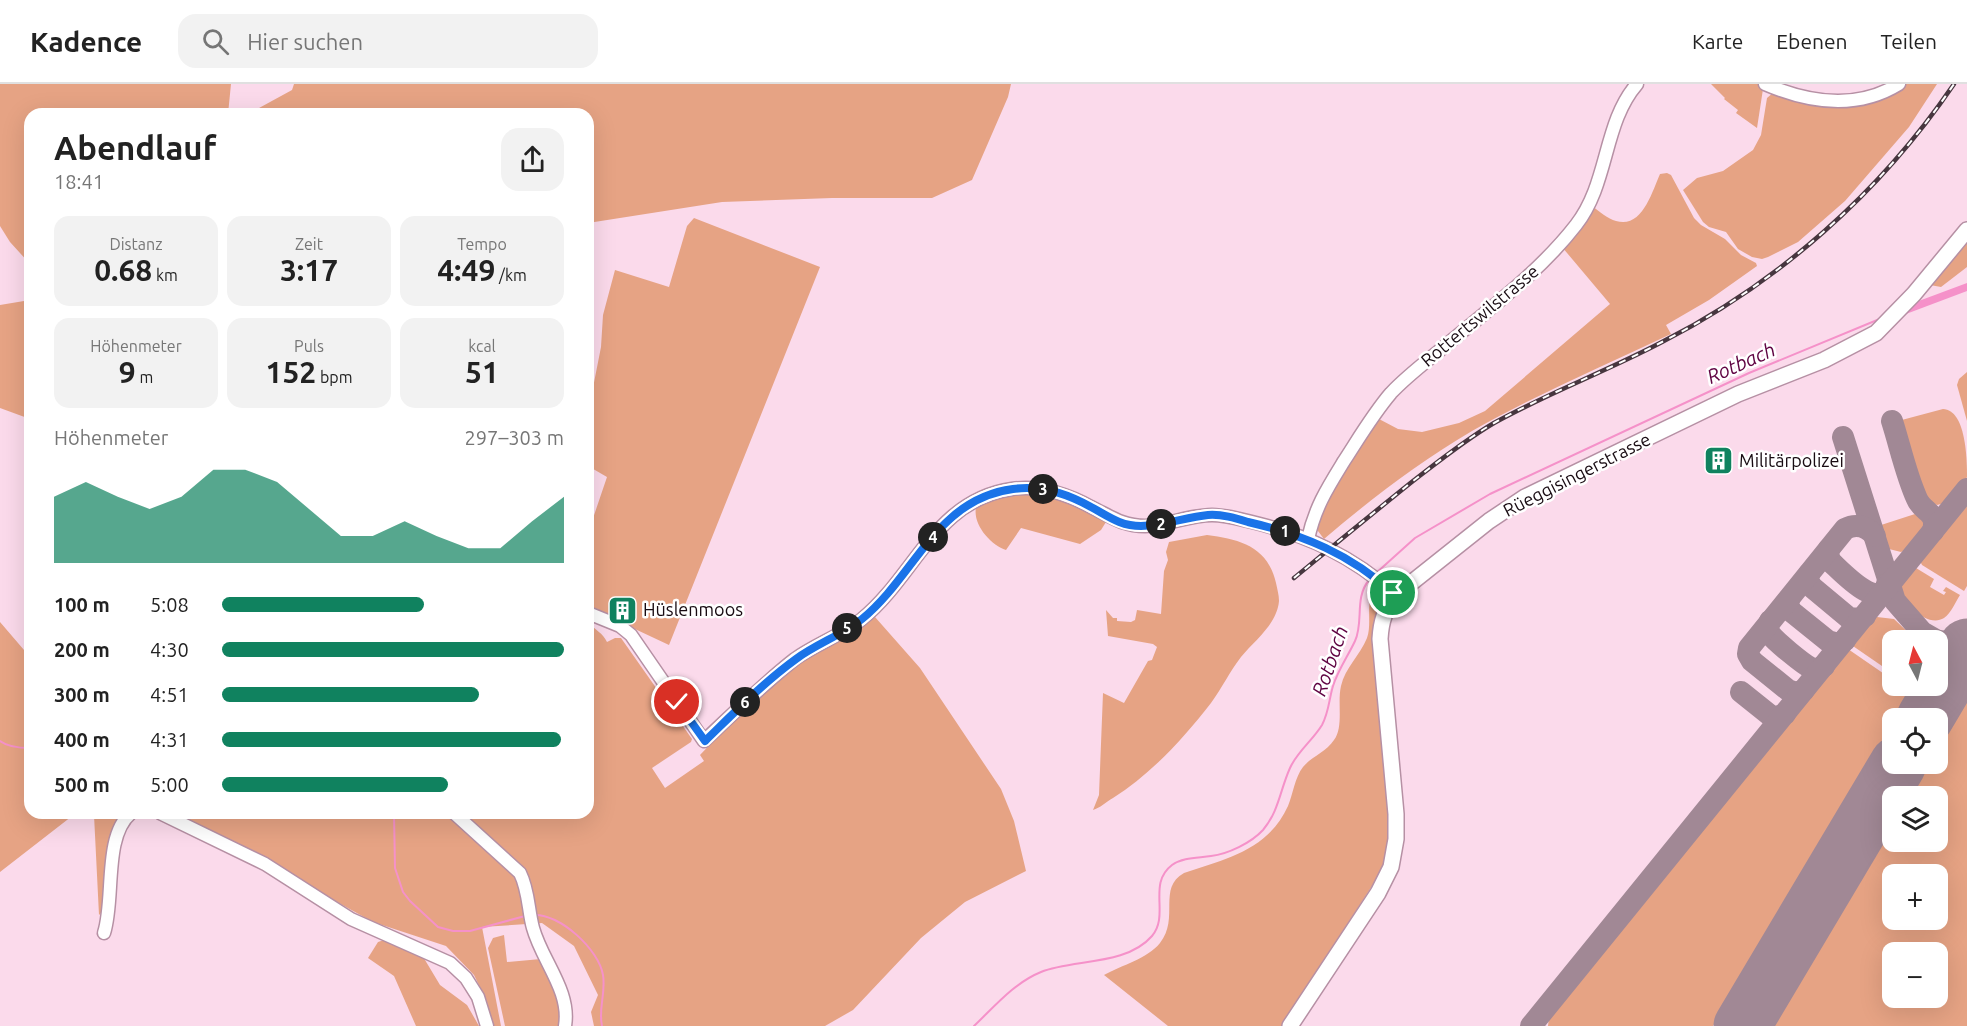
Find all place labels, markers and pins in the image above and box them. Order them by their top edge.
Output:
building icon: Militärpolizei [1702,445,1734,477]
place label: Militärpolizei [1739,450,1844,470]
pin: 3 [1028,474,1058,504]
pin: 2 [1146,509,1176,539]
pin: 1 [1270,516,1300,546]
pin: 4 [918,522,948,552]
pin [1367,567,1418,618]
building icon: Hüslenmoos [606,594,638,626]
place label: Hüslenmoos [643,599,743,619]
pin: 5 [832,613,862,643]
pin [651,676,702,727]
pin: 6 [730,687,760,717]

